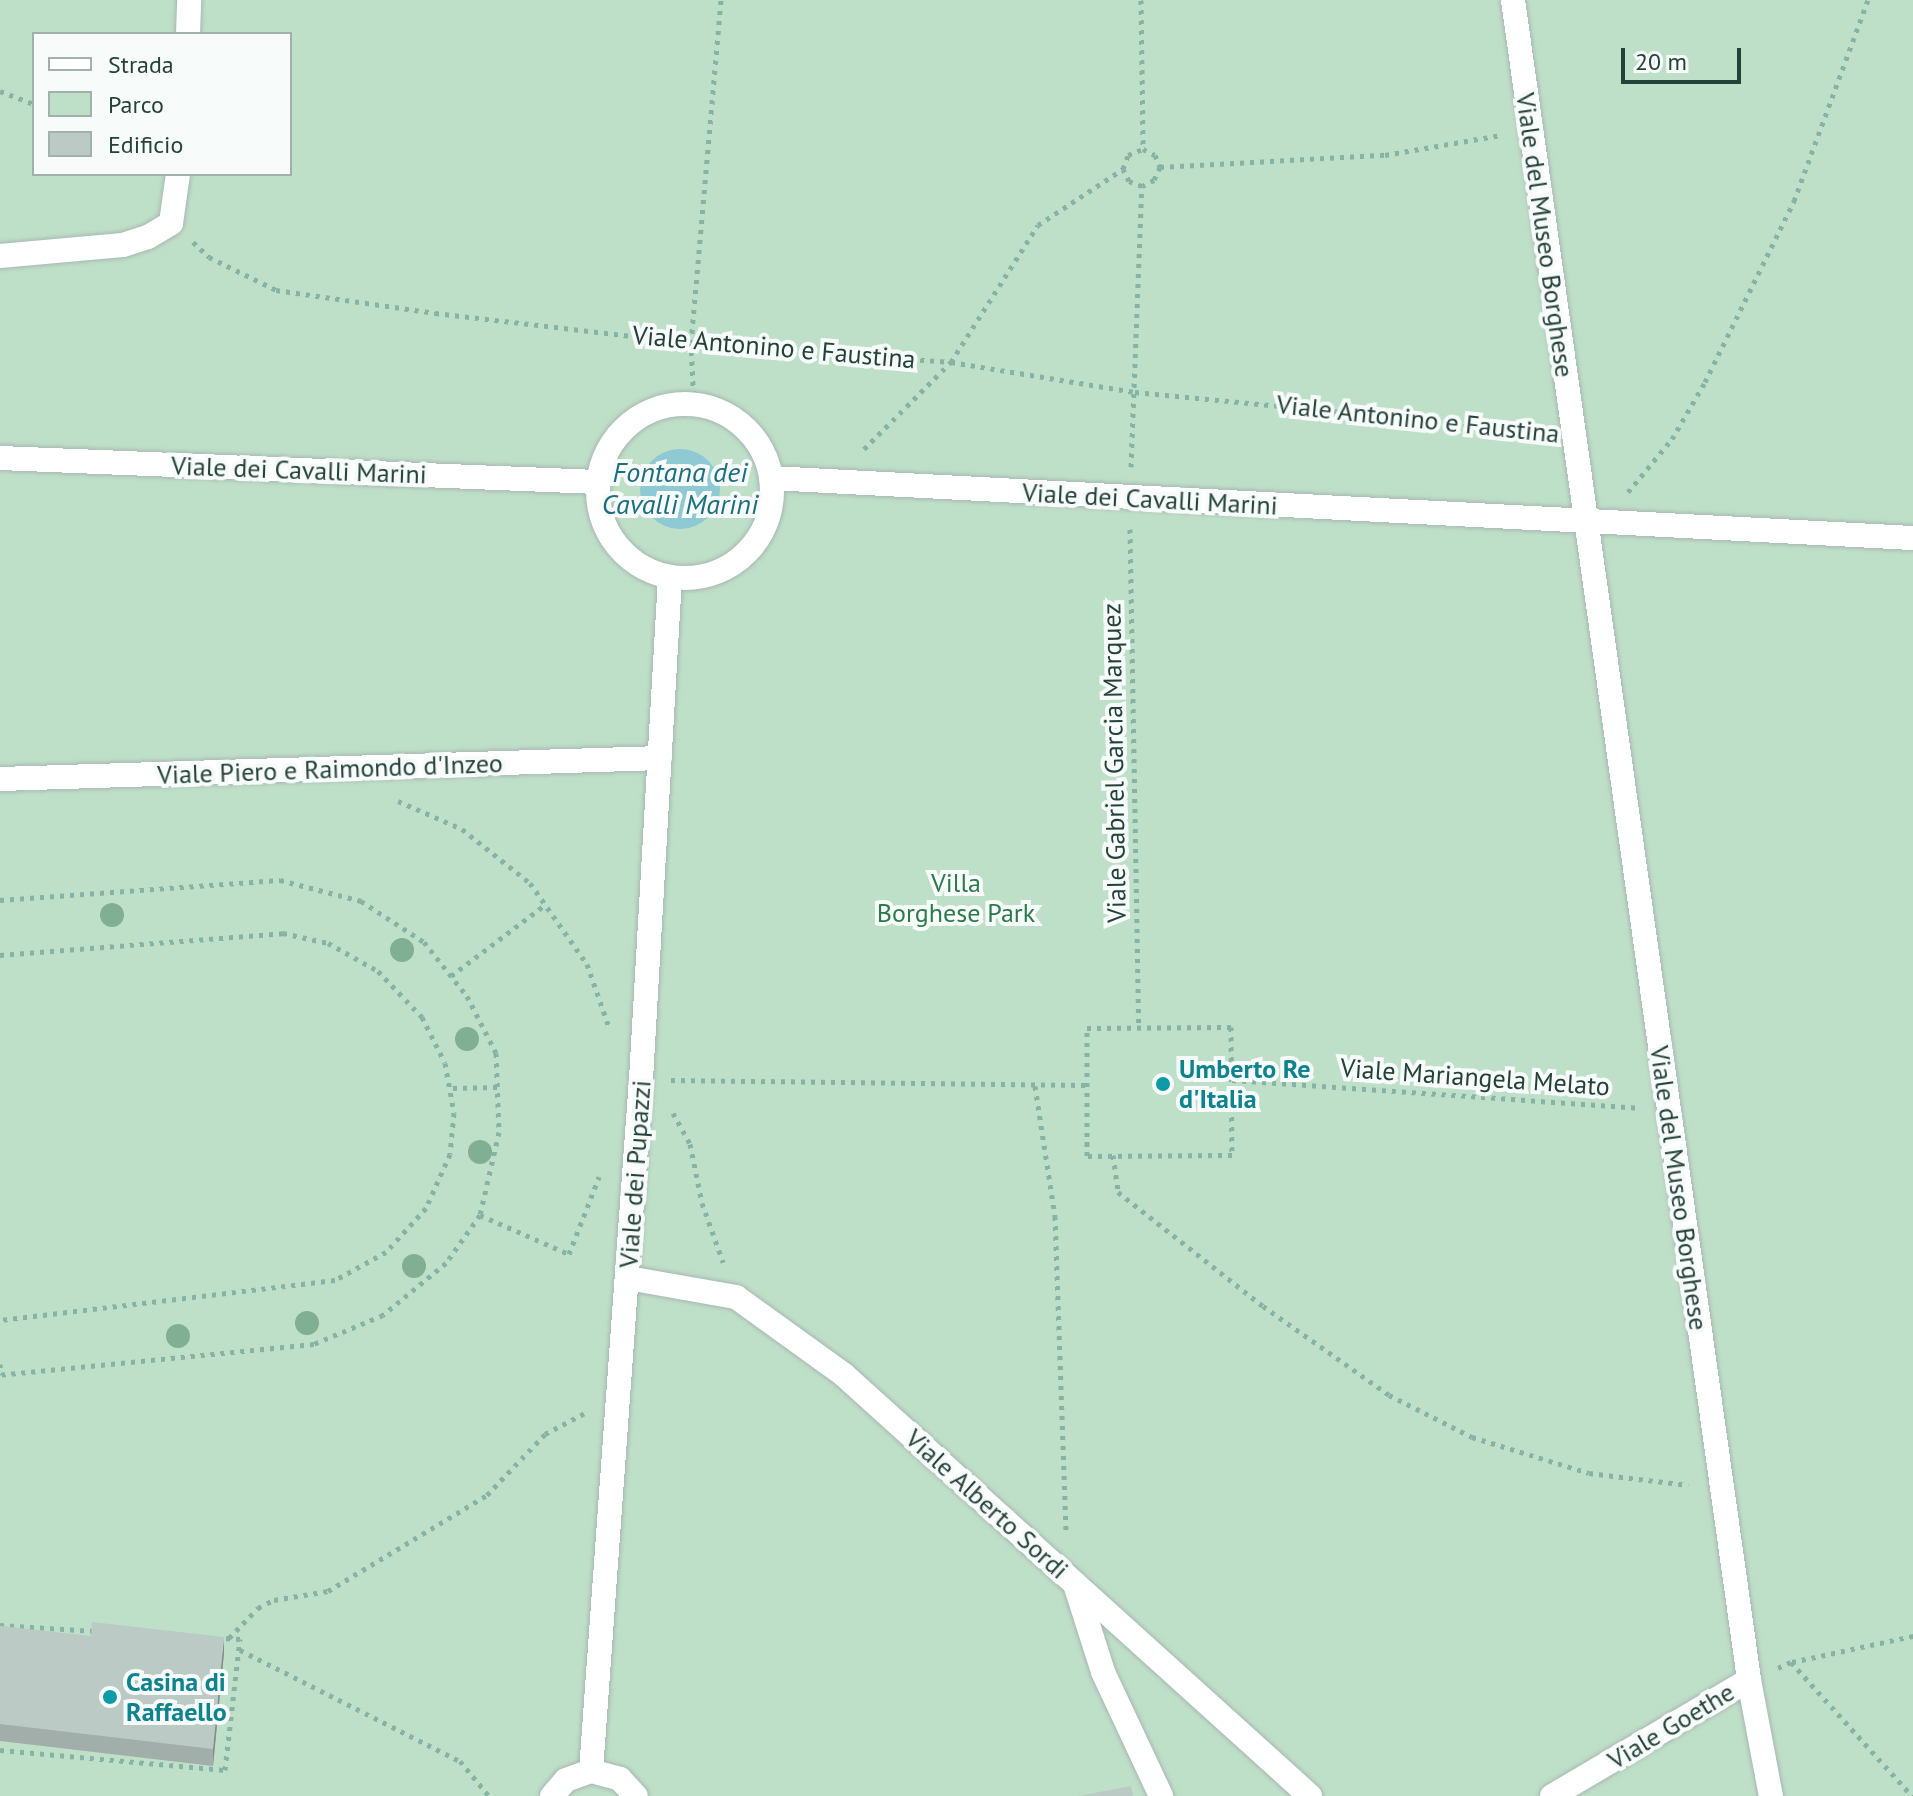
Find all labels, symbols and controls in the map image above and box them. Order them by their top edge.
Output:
legend [32,32,292,176]
scale bar [1625,32,1745,82]
text: 20 m [1635,46,1687,77]
text: Strada [108,49,174,80]
text: Parco [108,89,164,120]
street label: Viale del Museo Borghese [1510,91,1580,379]
text: Edificio [108,129,183,160]
street label: Viale Antonino e Faustina [631,319,917,375]
street label: Viale Antonino e Faustina [1275,389,1561,449]
street label: Viale dei Cavalli Marini [171,450,427,490]
water label: Fontana dei Cavalli Marini [602,455,758,521]
street label: Viale dei Cavalli Marini [1021,477,1279,521]
street label: Viale Gabriel Garcia Marquez [1096,603,1132,923]
street label: Viale Piero e Raimondo d'Inzeo [157,747,503,791]
park label: Villa Borghese Park [877,867,1035,928]
street label: Viale del Museo Borghese [1644,1044,1714,1332]
street label: Viale Mariangela Melato [1339,1052,1611,1102]
place label: Umberto Re d'Italia [1179,1053,1310,1114]
marker: Umberto Re d'Italia [1154,1075,1172,1093]
street label: Viale dei Pupazzi [613,1079,657,1269]
street label: Viale Alberto Sordi [899,1422,1075,1586]
place label: Casina di Raffaello [126,1666,227,1728]
street label: Viale Goethe [1602,1676,1740,1776]
marker: Casina di Raffaello [101,1688,119,1706]

